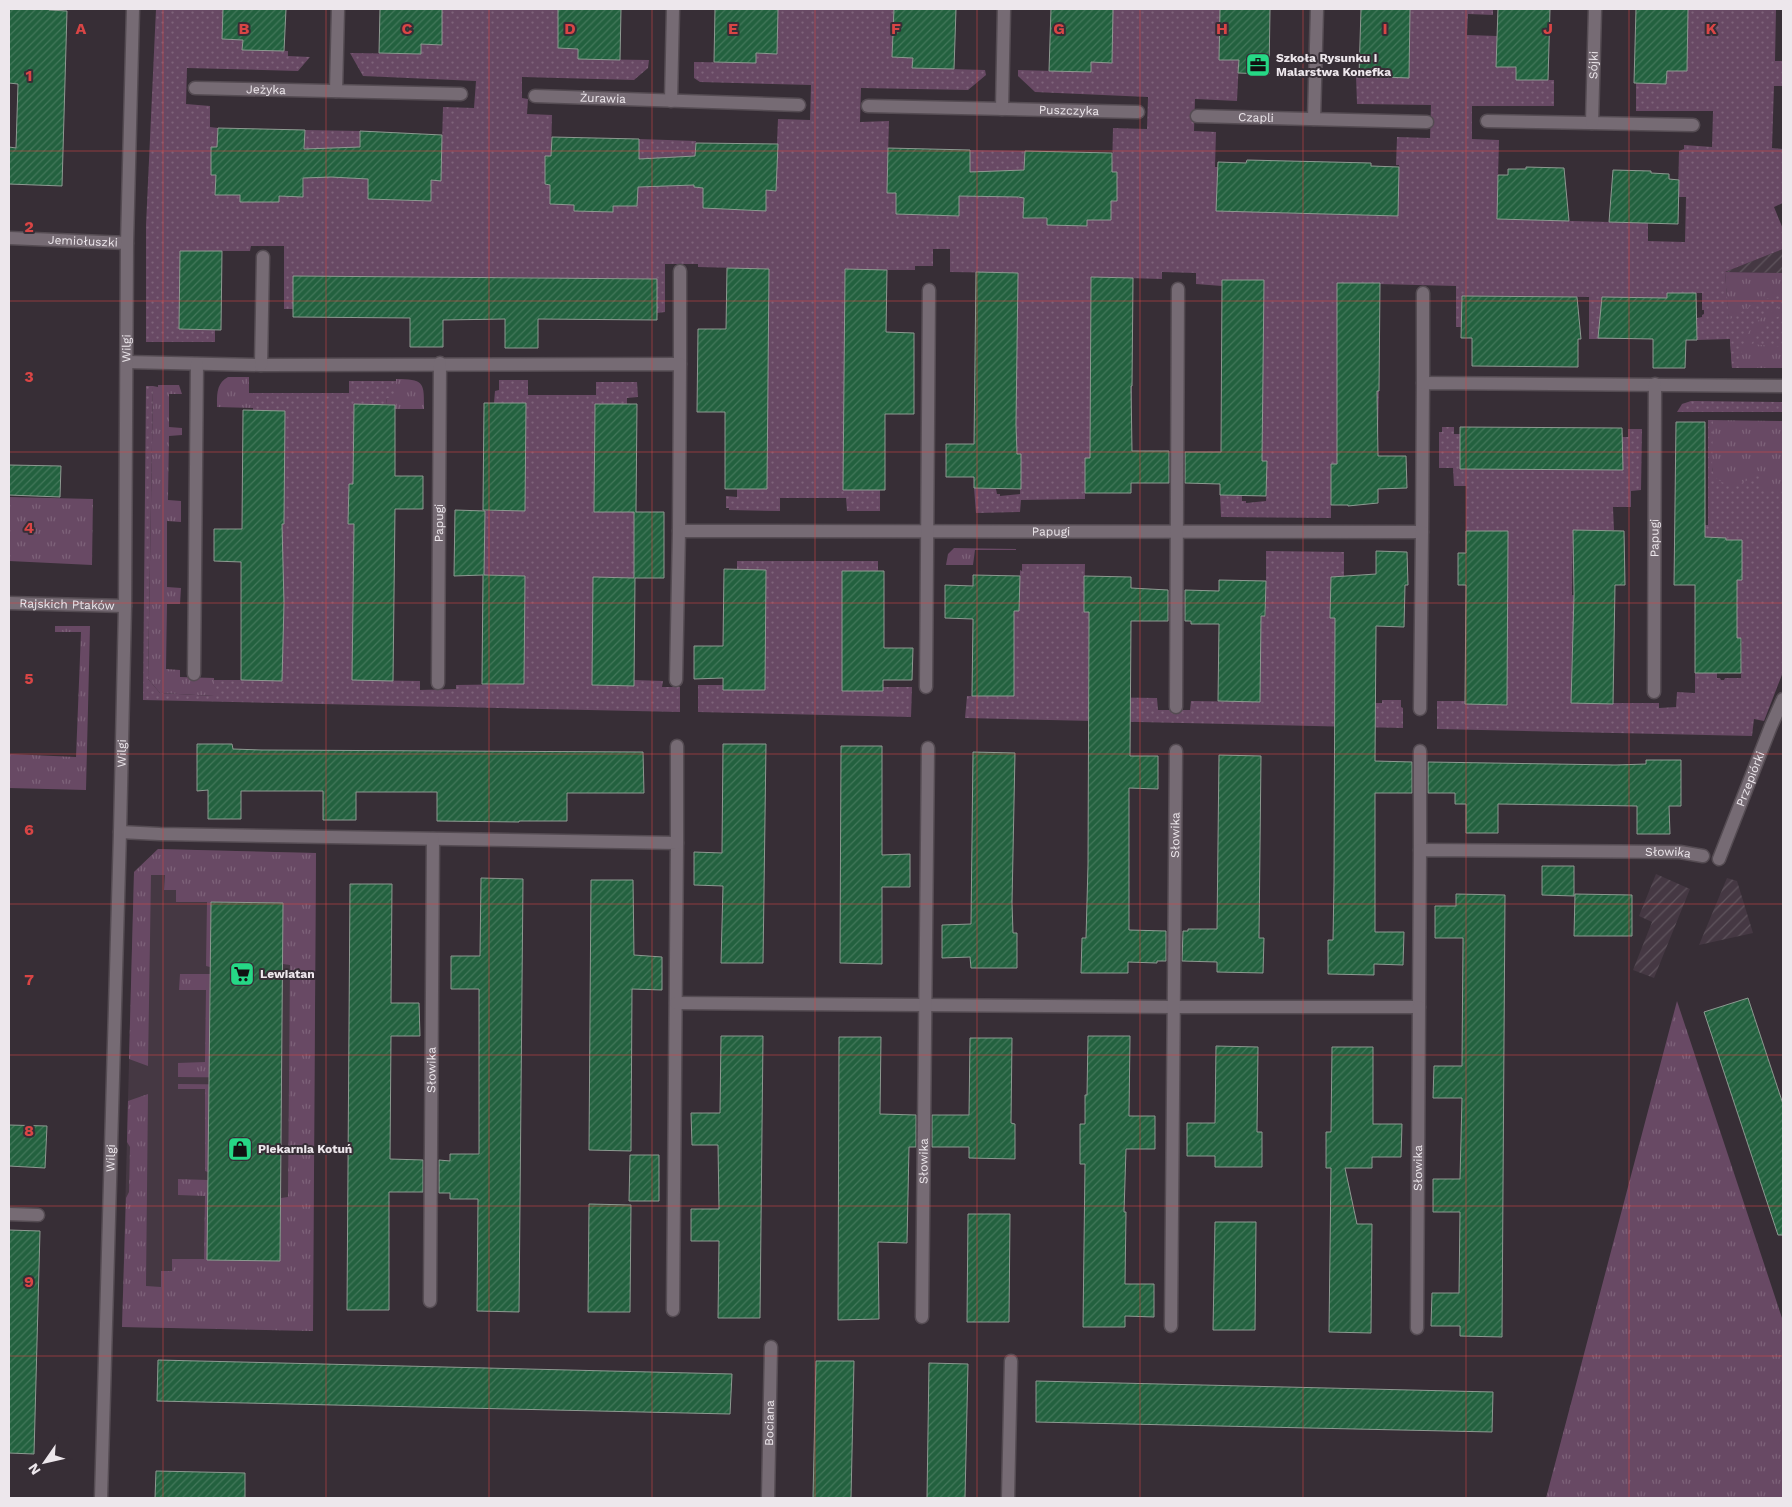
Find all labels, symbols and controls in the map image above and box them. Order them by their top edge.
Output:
text: A [76,19,87,38]
text: B [239,19,250,38]
text: C [402,19,413,38]
text: D [564,19,576,38]
text: E [728,19,738,38]
text: F [891,19,901,38]
text: G [1053,19,1065,38]
text: H [1216,19,1228,38]
text: I [1382,19,1388,38]
text: J [1543,19,1553,38]
text: K [1705,19,1717,38]
place label: Szkoła Rysunku i Malarstwa Konefka [1276,51,1391,79]
street label: Sójki [1586,51,1601,79]
office icon: Szkoła Rysunku i Malarstwa Konefka [1245,52,1271,78]
text: 1 [26,66,32,85]
street label: Jeżyka [246,82,286,97]
street label: Żurawia [580,91,626,106]
street label: Puszczyka [1039,103,1099,118]
street label: Czapli [1238,110,1274,125]
text: 2 [24,217,34,236]
street label: Jemiołuszki [48,233,118,250]
street label: Wilgi [119,334,133,362]
text: 3 [24,367,34,386]
street label: Papugi [432,504,446,542]
text: 4 [24,518,34,537]
street label: Papugi [1647,519,1662,557]
street label: Papugi [1032,524,1070,539]
street label: Rajskich Ptaków [19,596,115,613]
text: 5 [24,669,34,688]
street label: Wilgi [114,739,129,767]
street label: Przepiórki [1733,749,1767,809]
street label: Słowika [1168,812,1182,858]
text: 6 [24,820,34,839]
street label: Słowika [1645,845,1692,861]
supermarket icon: Lewiatan [229,961,255,987]
place label: Lewiatan [260,967,315,981]
text: 7 [24,970,34,989]
street label: Słowika [424,1047,439,1093]
text: 8 [24,1121,34,1140]
shop icon: Piekarnia Kotuń [227,1136,253,1162]
street label: Słowika [916,1138,931,1184]
place label: Piekarnia Kotuń [258,1142,352,1156]
street label: Wilgi [103,1144,118,1172]
street label: Słowika [1411,1145,1425,1191]
text: 9 [24,1272,34,1291]
street label: Bociana [762,1400,777,1446]
north arrow [20,1437,70,1487]
text: N [25,1460,44,1478]

